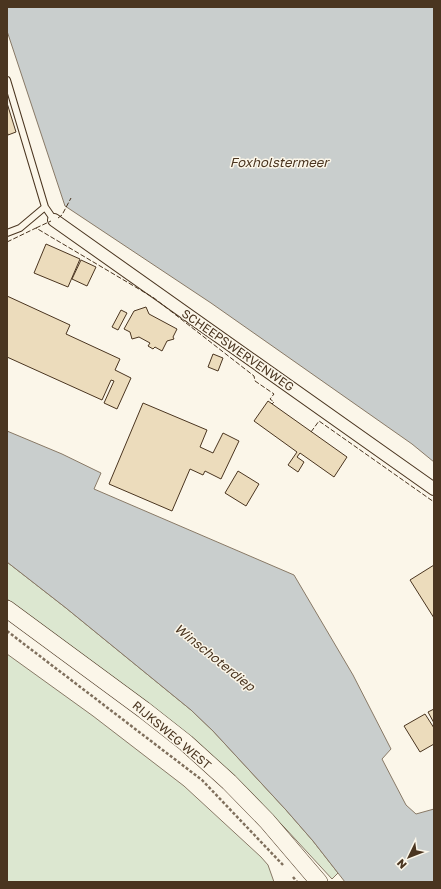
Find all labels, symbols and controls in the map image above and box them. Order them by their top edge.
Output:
water label: Foxholstermeer [230,154,330,170]
street label: SCHEEPSWERVENWEG [179,306,297,394]
water label: Winschoterdiep [172,620,259,695]
street label: RIJKSWEG WEST [130,698,215,773]
north arrow [389,837,429,877]
text: N [394,857,409,872]

